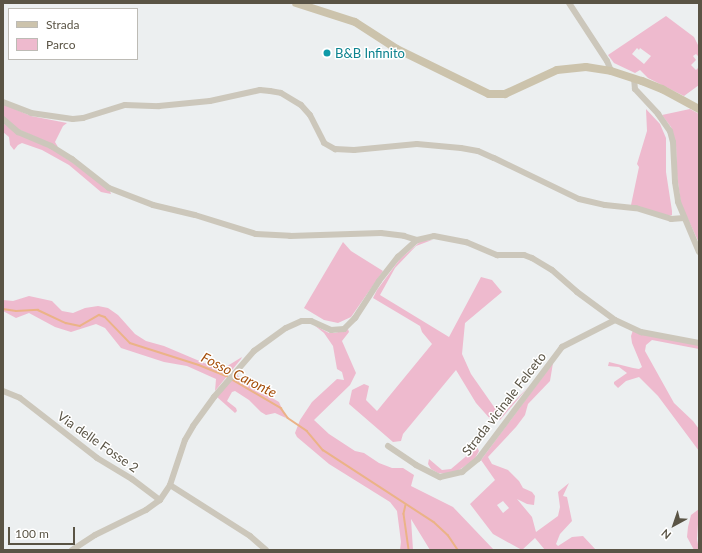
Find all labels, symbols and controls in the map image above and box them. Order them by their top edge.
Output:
legend [8,8,138,60]
text: Strada [46,17,79,32]
text: Parco [46,37,76,52]
place label: B&B Infinito [335,45,405,61]
marker: B&B Infinito [322,48,332,58]
water label: Fosso Caronte [199,349,279,401]
street label: Strada vicinale Felceto [459,349,549,459]
street label: Via delle Fosse 2 [54,408,142,476]
north arrow [654,505,694,545]
scale bar [10,519,77,545]
text: 100 m [15,526,49,541]
text: N [659,527,673,542]

